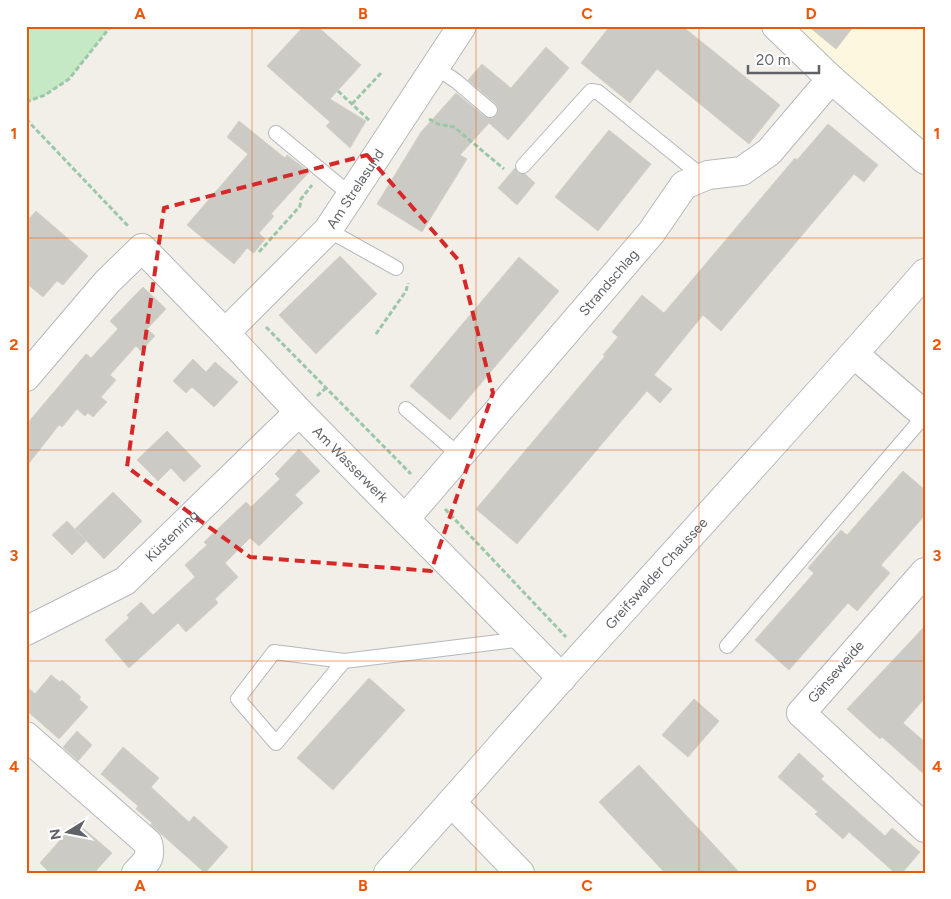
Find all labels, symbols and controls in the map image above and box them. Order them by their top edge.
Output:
text: A [134,4,146,23]
text: B [358,4,368,23]
text: C [581,4,593,23]
text: D [805,4,817,23]
scale bar [748,42,820,74]
text: 20 m [756,51,790,69]
text: 1 [11,124,17,143]
text: 1 [934,124,940,143]
street label: Am Strelasund [323,146,387,232]
street label: Strandschlag [575,246,642,319]
text: 2 [9,335,19,354]
text: 2 [932,335,942,354]
street label: Am Wasserwerk [309,422,392,506]
street label: Küstenring [142,506,202,565]
street label: Greifswalder Chaussee [601,514,711,632]
text: 3 [10,546,19,565]
text: 3 [933,546,942,565]
street label: Gänseweide [804,637,868,707]
text: 4 [9,757,19,776]
text: 4 [932,757,942,776]
north arrow [42,806,92,856]
text: N [46,827,65,841]
text: A [134,876,146,895]
text: B [358,876,368,895]
text: C [581,876,593,895]
text: D [805,876,817,895]

